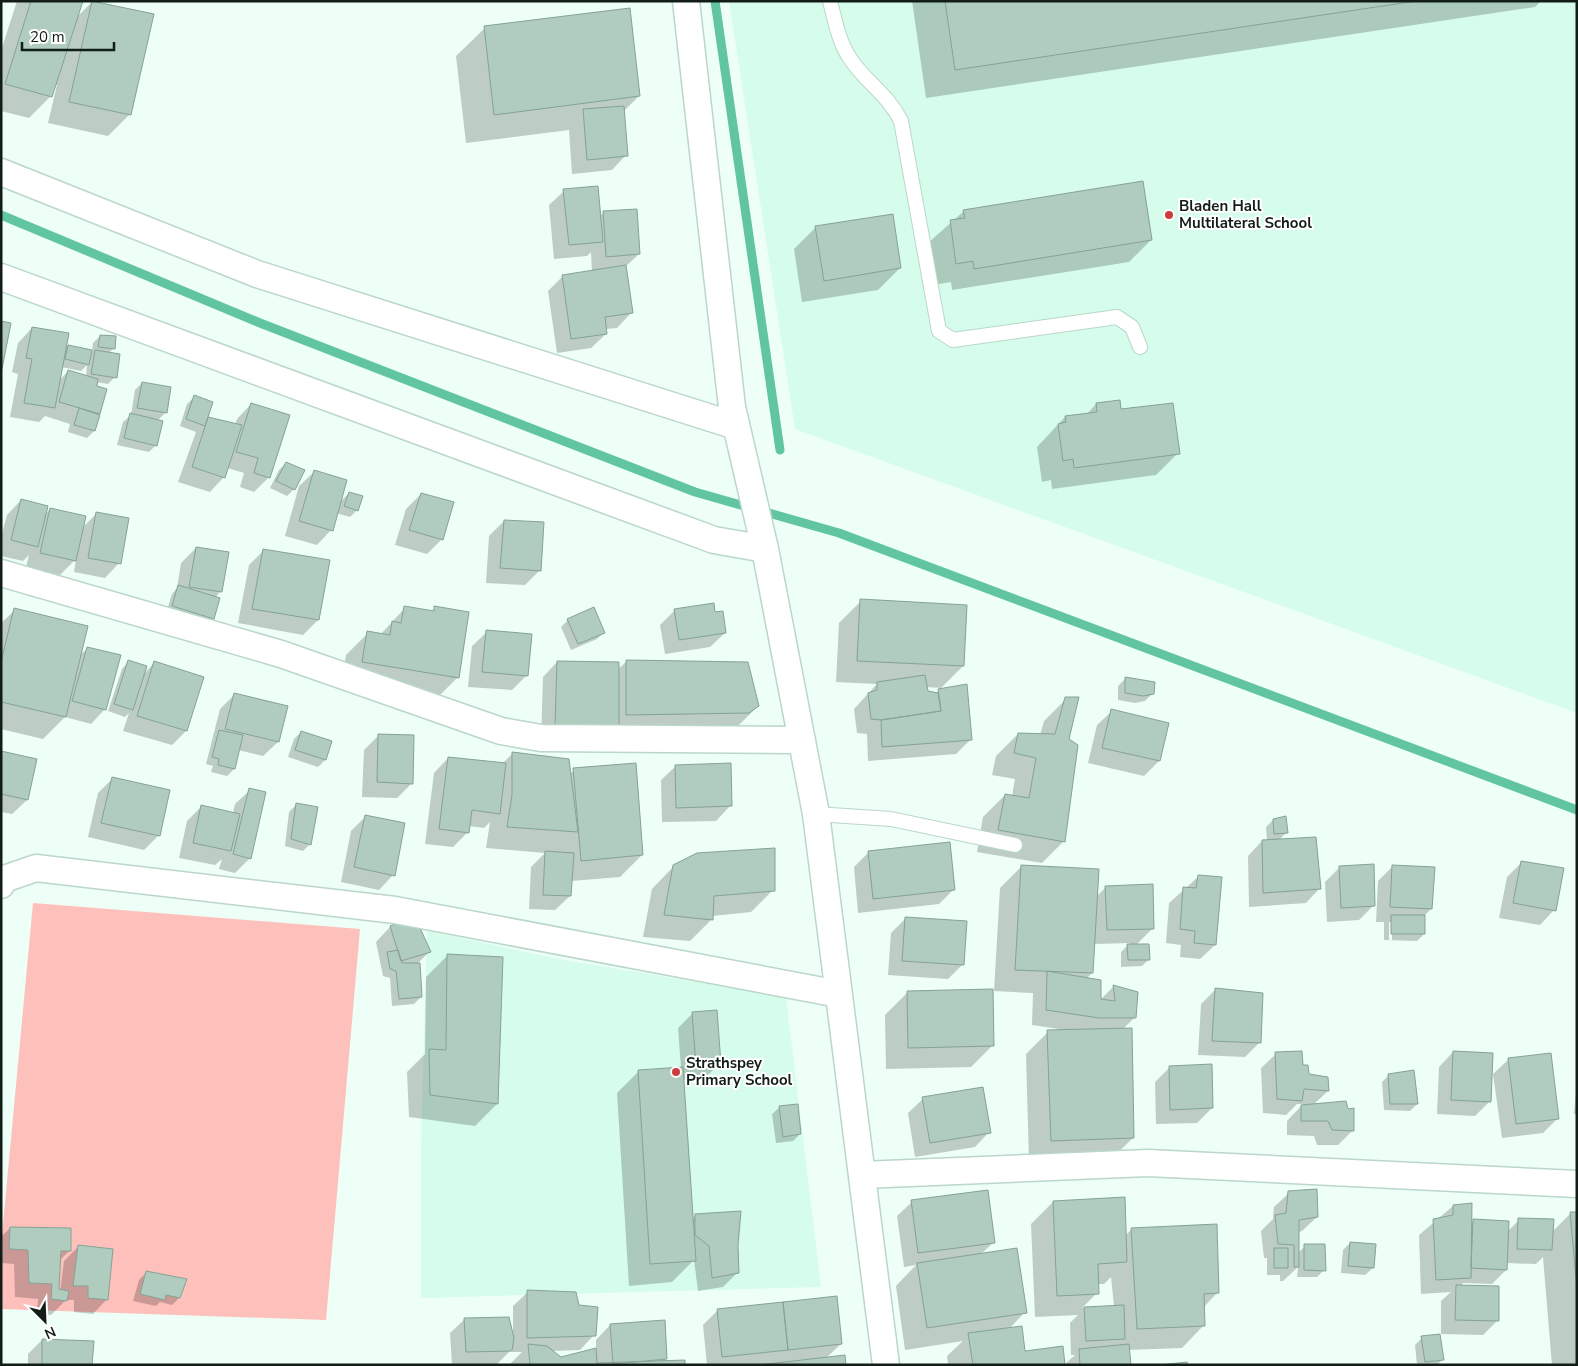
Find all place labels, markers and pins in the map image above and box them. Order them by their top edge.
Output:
place label: Bladen Hall Multilateral School [1179,196,1312,233]
marker: Bladen Hall Multilateral School [1163,209,1175,221]
place label: Strathspey Primary School [686,1053,793,1090]
marker: Strathspey Primary School [670,1066,682,1078]

